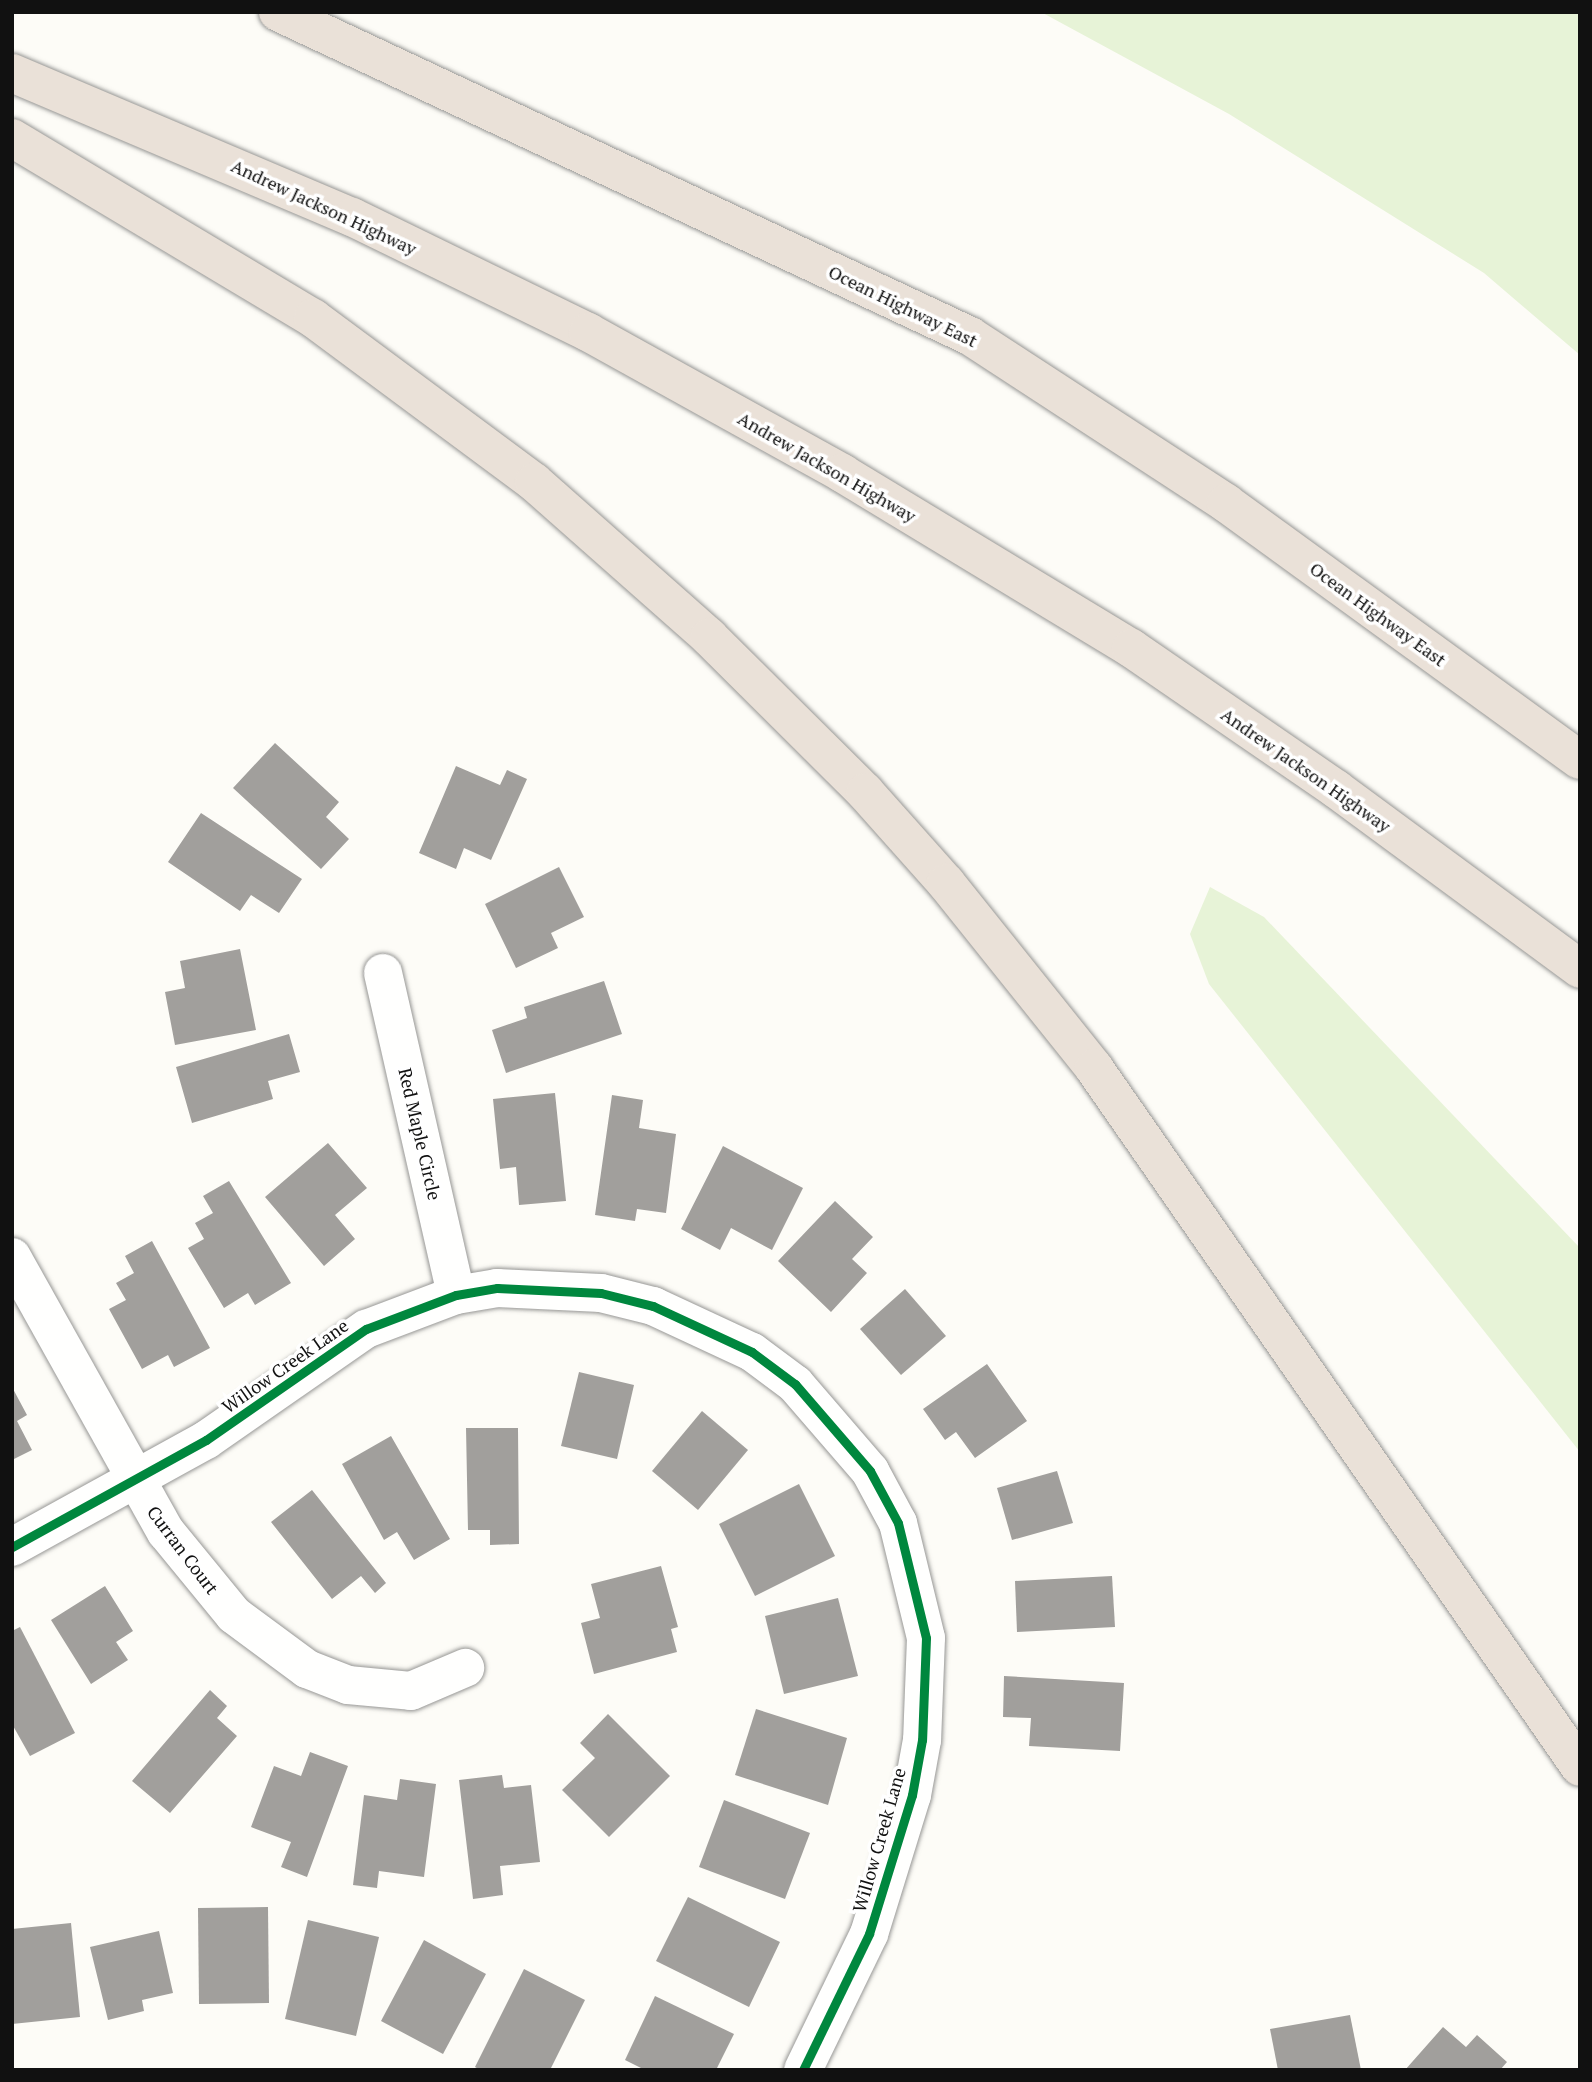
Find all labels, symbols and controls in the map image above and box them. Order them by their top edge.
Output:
street label: Andrew Jackson Highway [228,155,420,259]
street label: Ocean Highway East [825,261,981,351]
street label: Andrew Jackson Highway [734,407,920,527]
street label: Ocean Highway East [1306,557,1450,671]
street label: Andrew Jackson Highway [1217,703,1395,837]
street label: Red Maple Circle [394,1066,446,1202]
street label: Willow Creek Lane [218,1314,352,1418]
street label: Curran Court [143,1502,223,1598]
street label: Willow Creek Lane [848,1765,910,1915]

